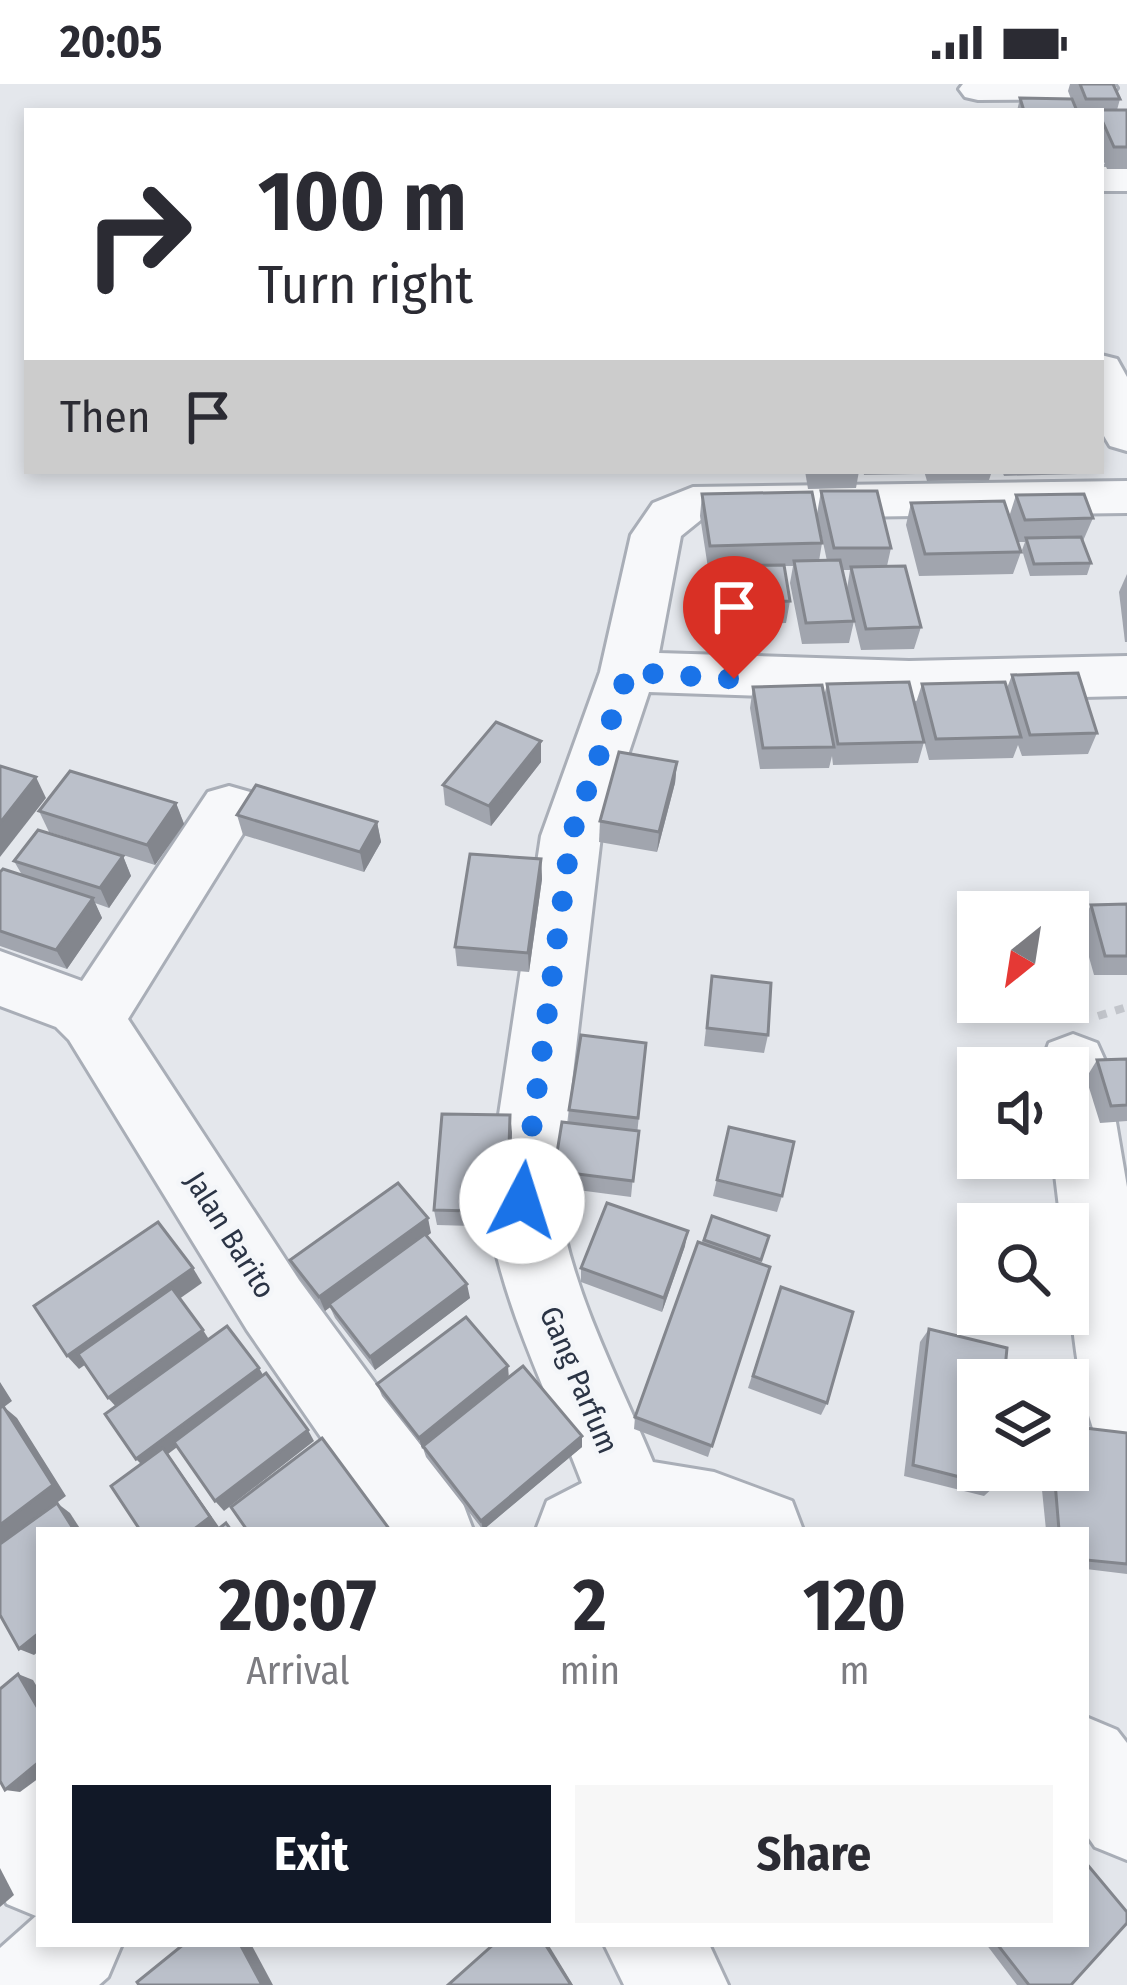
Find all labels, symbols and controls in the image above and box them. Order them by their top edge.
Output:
text: 20:05 [60,15,162,69]
text: 100 m [258,151,467,252]
icon: right [60,156,216,312]
text: Turn right [258,253,473,317]
icon: arrive [175,384,241,450]
text: Then [60,390,151,444]
pin [683,556,785,679]
icon: arrive [701,574,767,640]
north arrow [957,891,1089,1023]
map controls [957,891,1089,1491]
button: sound [957,1047,1089,1179]
position arrow [459,1138,585,1264]
street label: Jalan Barito [177,1165,283,1305]
button: search [957,1203,1089,1335]
street label: Gang Parfum [532,1301,626,1459]
button: layers [957,1359,1089,1491]
text: 20:07 [219,1563,377,1649]
text: 2 [573,1563,607,1649]
text: 120 [803,1563,906,1649]
text: Arrival [246,1648,350,1694]
text: min [560,1648,620,1694]
text: m [840,1648,870,1694]
button: Exit [72,1785,551,1923]
button: Share [575,1785,1053,1923]

